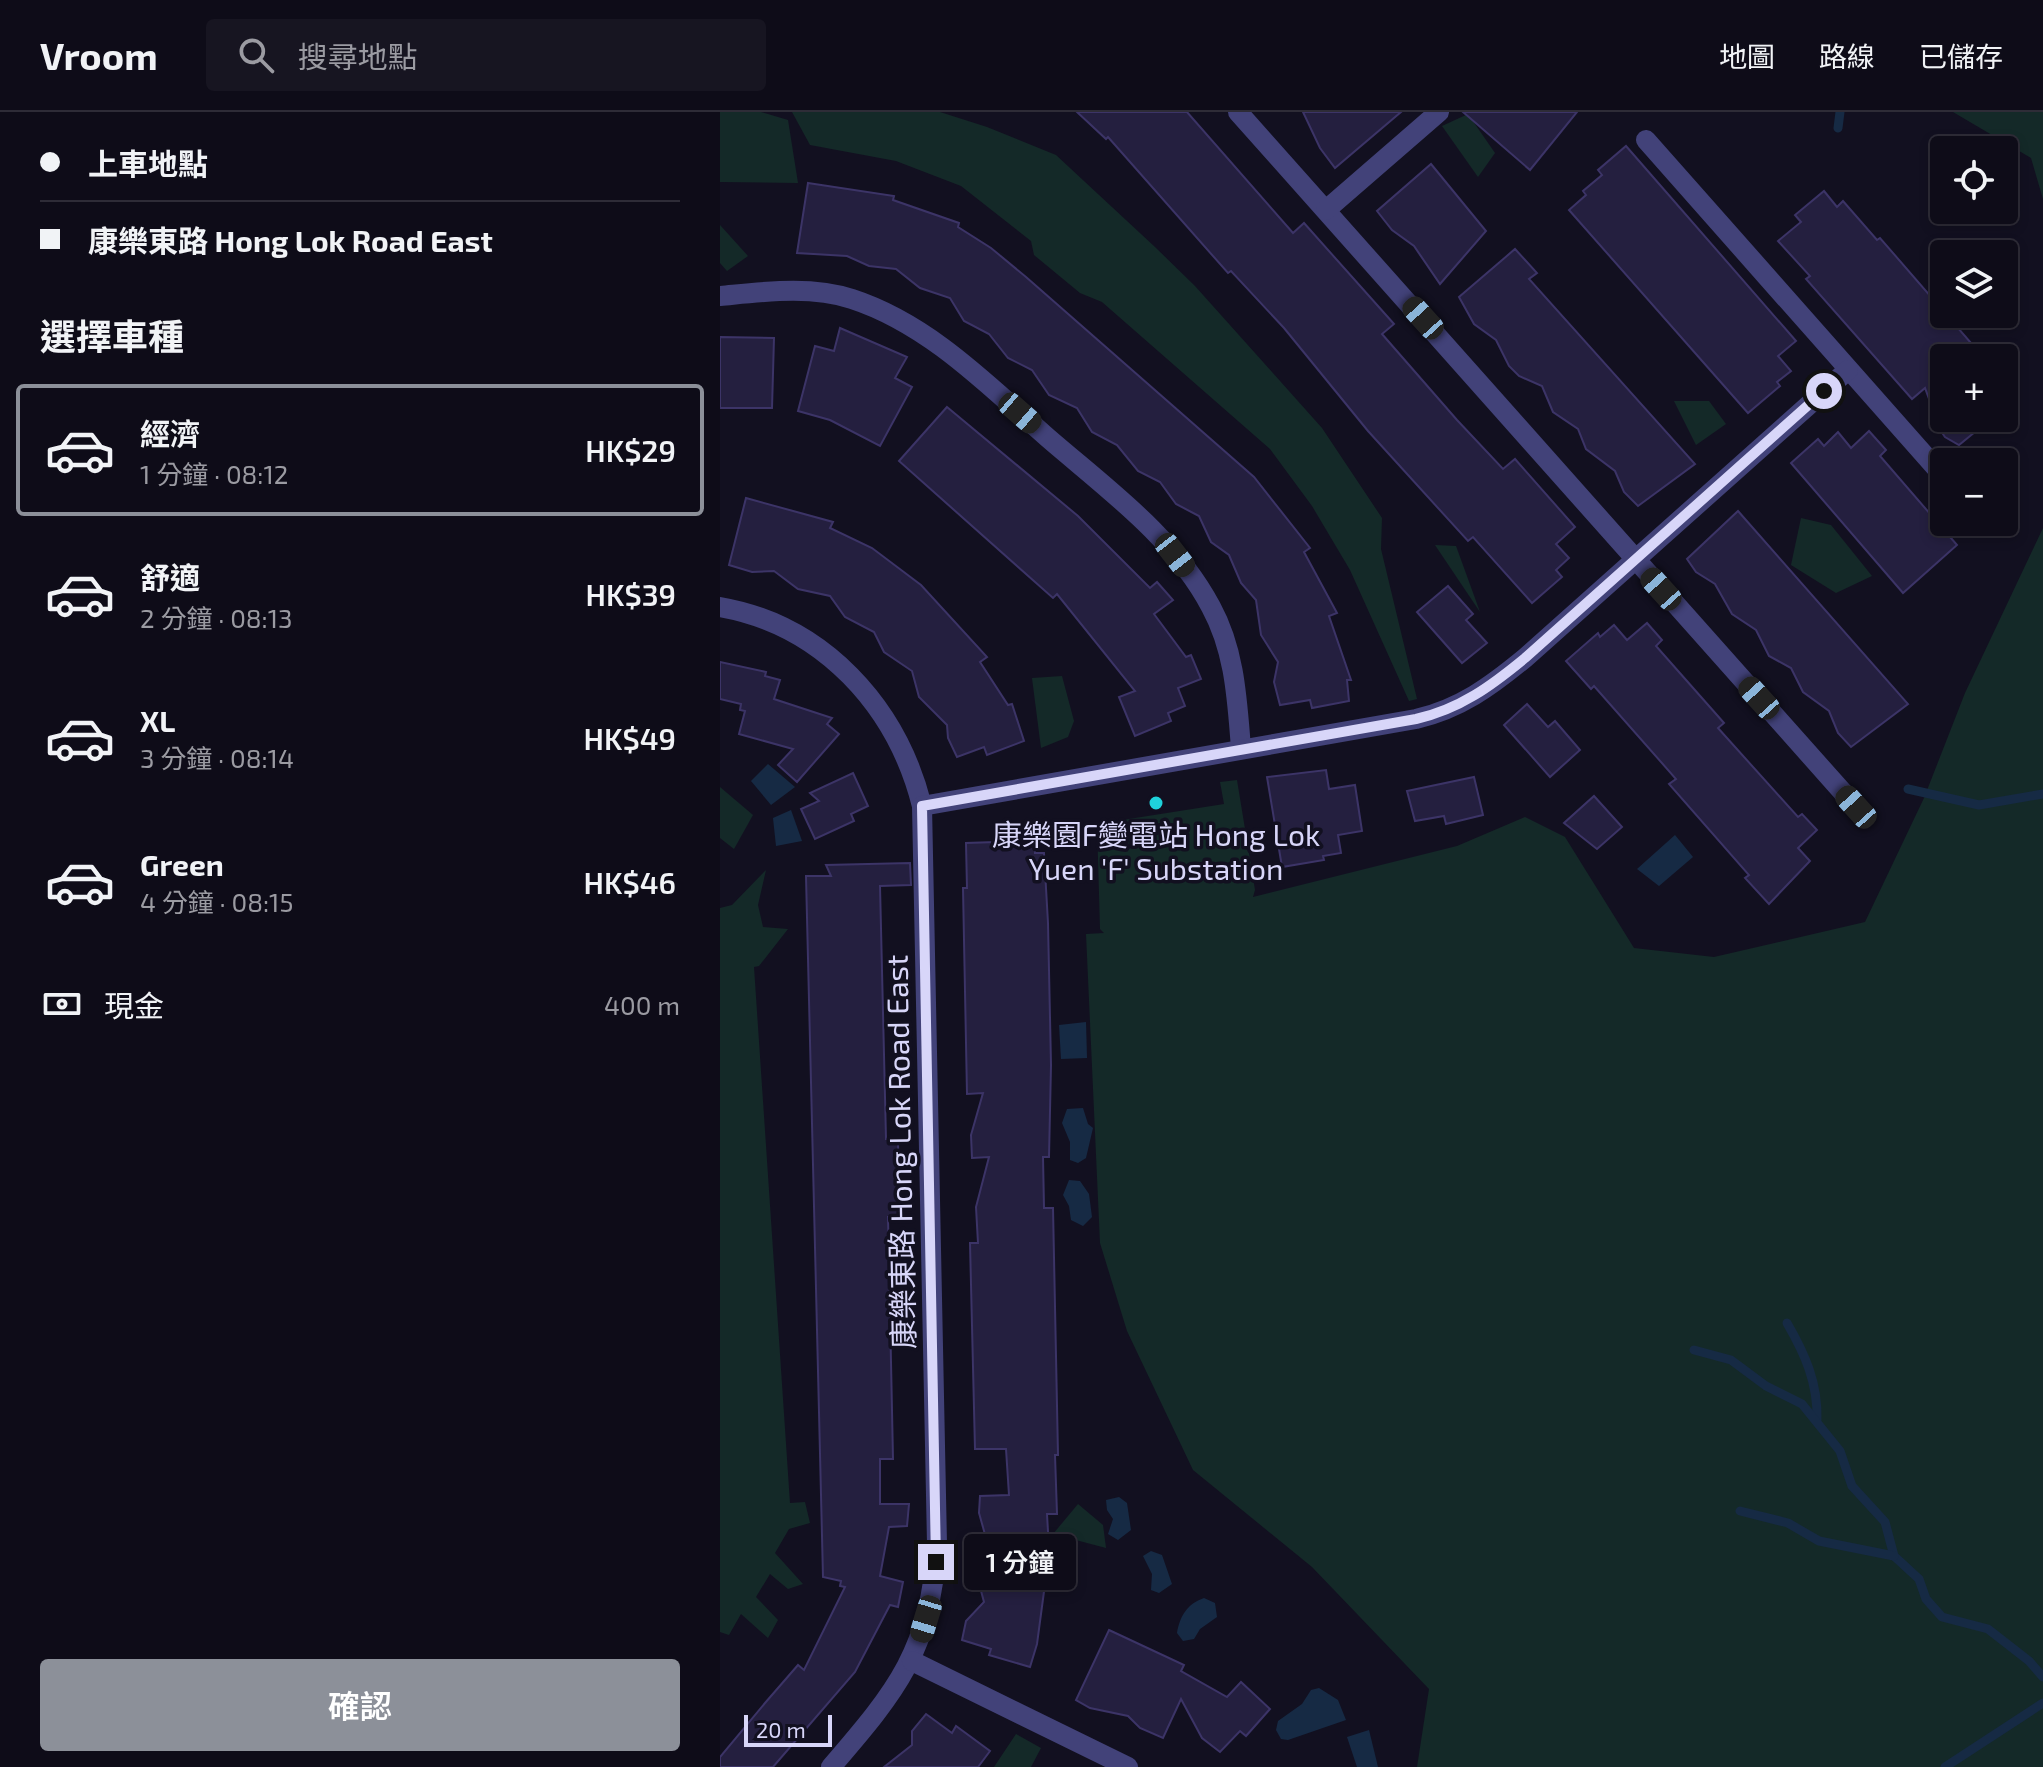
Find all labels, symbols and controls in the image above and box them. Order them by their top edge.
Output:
search box [206,19,766,91]
text: Vroom [40,32,158,78]
icon: search [234,33,278,77]
text: 搜尋地點 [298,38,418,74]
text: 地圖 [1719,39,1775,73]
text: 路線 [1819,39,1875,73]
text: 已儲存 [1919,39,2003,73]
map controls [1930,136,2018,536]
button: locate [1930,136,2018,224]
text: 上車地點 [88,145,208,181]
text: 康樂東路 Hong Lok Road East [88,222,493,258]
button: layers [1930,240,2018,328]
car [1398,292,1448,344]
text: 選擇車種 [40,314,184,357]
button: + [1930,344,2018,432]
route start [1806,373,1842,409]
car [994,388,1046,438]
icon: car [44,414,116,486]
text: 經濟 [140,415,200,451]
text: HK$29 [585,432,676,468]
button: − [1930,448,2018,536]
text: 1 分鐘 · 08:12 [140,458,288,489]
car [1151,529,1199,581]
icon: car [44,558,116,630]
text: 舒適 [140,559,200,595]
car [1636,563,1686,615]
text: HK$39 [586,576,676,612]
text: 2 分鐘 · 08:13 [140,602,293,633]
car [1734,672,1784,724]
icon: car [44,702,116,774]
text: XL [140,702,175,738]
text: HK$49 [584,720,676,756]
text: 3 分鐘 · 08:14 [140,742,294,773]
car [1831,781,1881,833]
marker: 康樂園F變電站 Hong Lok Yuen 'F' Substation [1147,794,1165,812]
place label: 康樂園F變電站 Hong Lok Yuen 'F' Substation [992,816,1320,886]
icon: car [44,846,116,918]
text: Green [140,846,224,882]
text: HK$46 [584,864,676,900]
text: 4 分鐘 · 08:15 [140,886,293,917]
street label: 康樂東路 Hong Lok Road East [878,955,920,1349]
icon: cash [40,982,84,1026]
text: 現金 [104,987,164,1023]
text: 400 m [604,989,680,1020]
callout: 1 分鐘 [964,1534,1076,1590]
route end [918,1544,954,1580]
text: 1 分鐘 [986,1546,1054,1577]
car [908,1593,944,1645]
button: 確認 [40,1659,680,1751]
scale bar [744,1711,832,1747]
text: 20 m [756,1716,806,1742]

